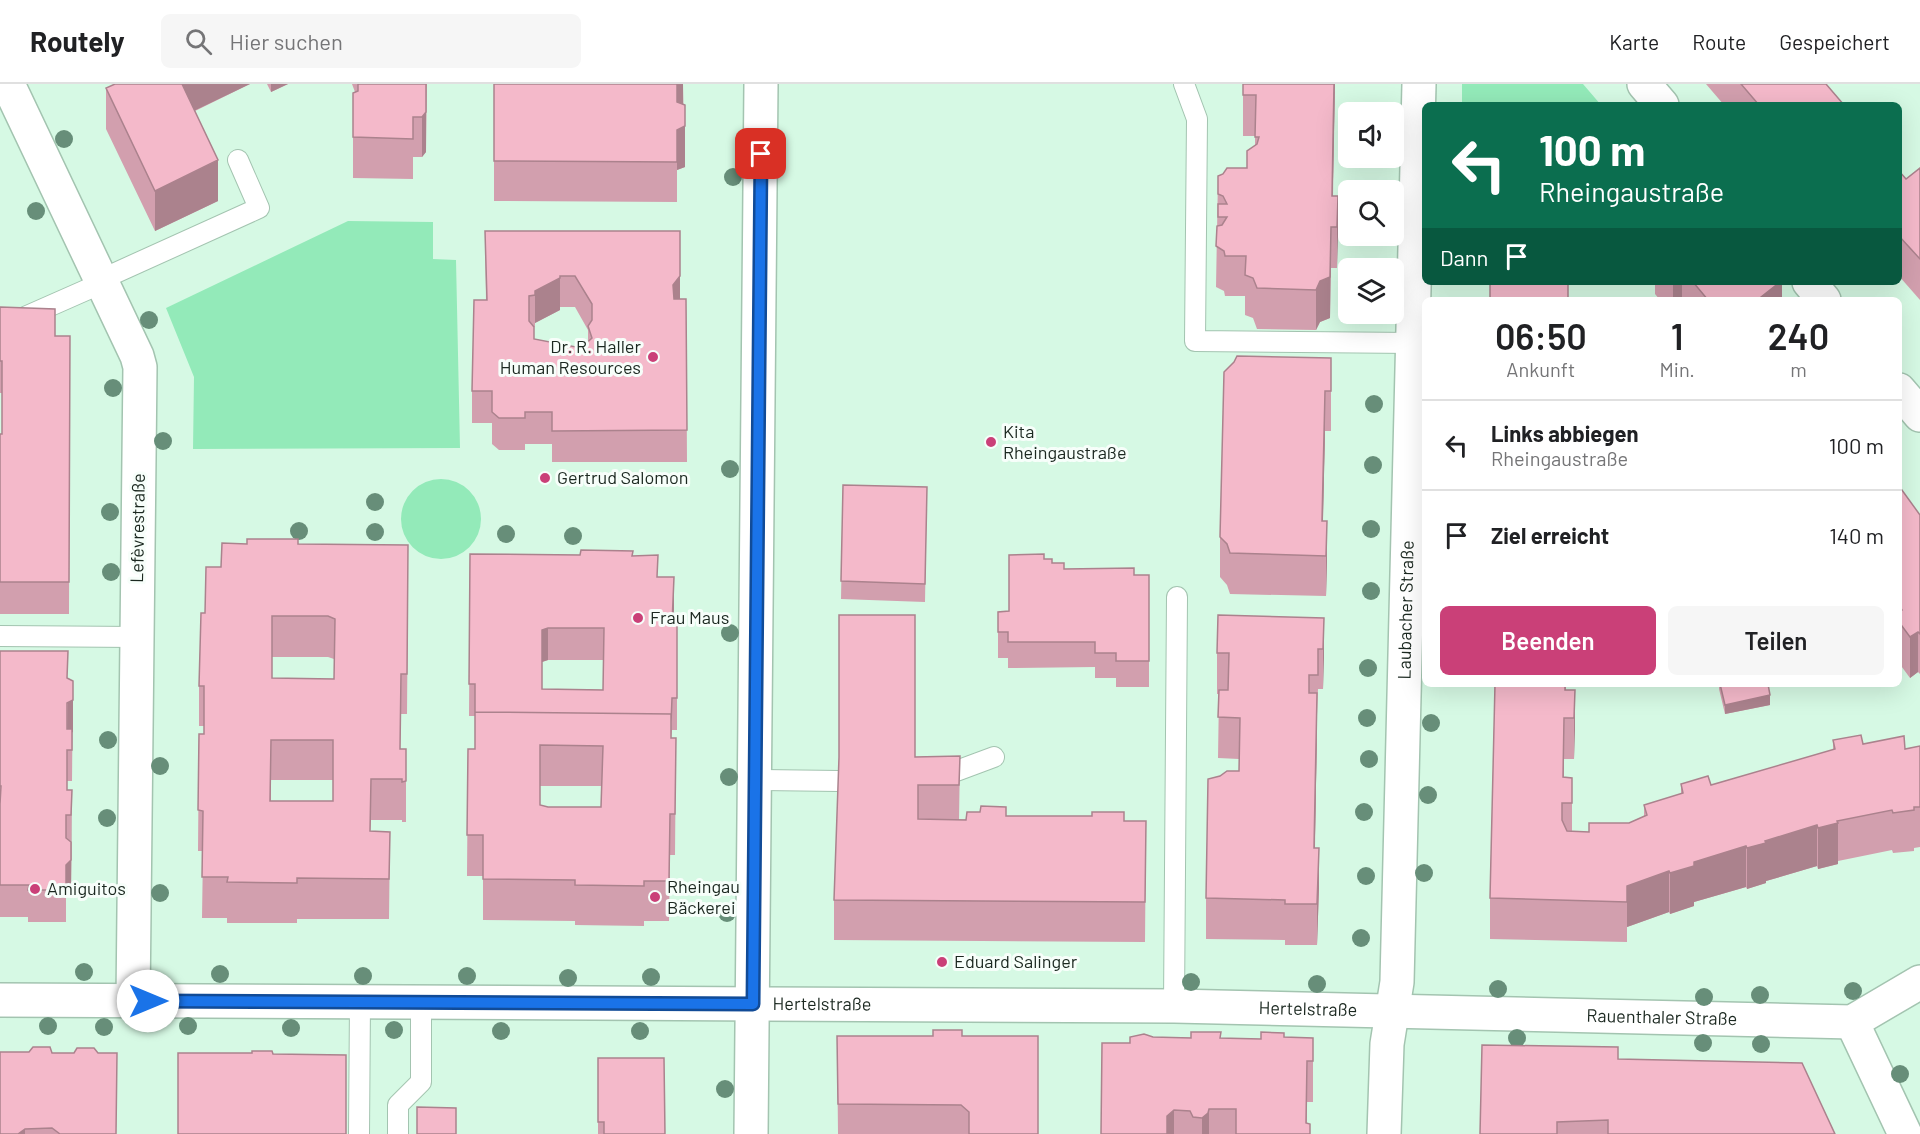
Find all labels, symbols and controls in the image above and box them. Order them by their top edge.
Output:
search box [161,14,581,68]
text: Routely [30,24,125,58]
icon: search [182,25,215,58]
text: Hier suchen [230,28,343,54]
text: Karte [1609,29,1659,54]
text: Route [1692,29,1746,54]
text: Gespeichert [1779,29,1890,54]
map controls [1338,102,1404,324]
button: sound [1338,102,1404,168]
text: 100 m [1539,124,1645,174]
icon: left [1440,126,1518,204]
pin [735,128,786,179]
icon: arrive [744,137,777,170]
text: Rheingaustraße [1539,175,1724,207]
button: search [1338,180,1404,246]
icon: arrive [1500,240,1533,273]
text: Dann [1440,244,1488,270]
button: layers [1338,258,1404,324]
text: 06:50 [1495,314,1587,357]
text: 1 [1671,314,1684,357]
text: 240 [1768,314,1829,357]
place label: Dr. R. Haller Human Resources [500,335,641,378]
marker: Dr. R. Haller Human Resources [646,350,660,364]
text: Ankunft [1506,357,1575,381]
text: Min. [1660,357,1695,381]
text: m [1790,357,1807,381]
place label: Kita Rheingaustraße [1003,420,1126,463]
text: Links abbiegen [1491,420,1639,446]
icon: left [1440,429,1473,462]
text: 100 m [1829,432,1884,458]
marker: Kita Rheingaustraße [984,435,998,449]
text: Rheingaustraße [1491,446,1628,470]
place label: Gertrud Salomon [557,466,689,488]
marker: Gertrud Salomon [538,471,552,485]
street label: Lefèvrestraße [125,473,149,583]
icon: arrive [1440,519,1473,552]
text: Ziel erreicht [1491,522,1609,548]
text: 140 m [1829,522,1884,548]
street label: Laubacher Straße [1392,540,1418,680]
place label: Frau Maus [650,606,729,628]
button: Beenden [1440,606,1656,675]
button: Teilen [1668,606,1884,675]
marker: Frau Maus [631,611,645,625]
place label: Rheingau Bäckerei [667,875,740,918]
place label: Amiguitos [47,877,126,899]
marker: Amiguitos [28,882,42,896]
marker: Rheingau Bäckerei [648,890,662,904]
place label: Eduard Salinger [954,950,1078,972]
marker: Eduard Salinger [935,955,949,969]
position arrow [116,969,180,1033]
street label: Hertelstraße [773,992,871,1014]
street label: Hertelstraße [1258,996,1358,1020]
street label: Rauenthaler Straße [1586,1004,1738,1029]

